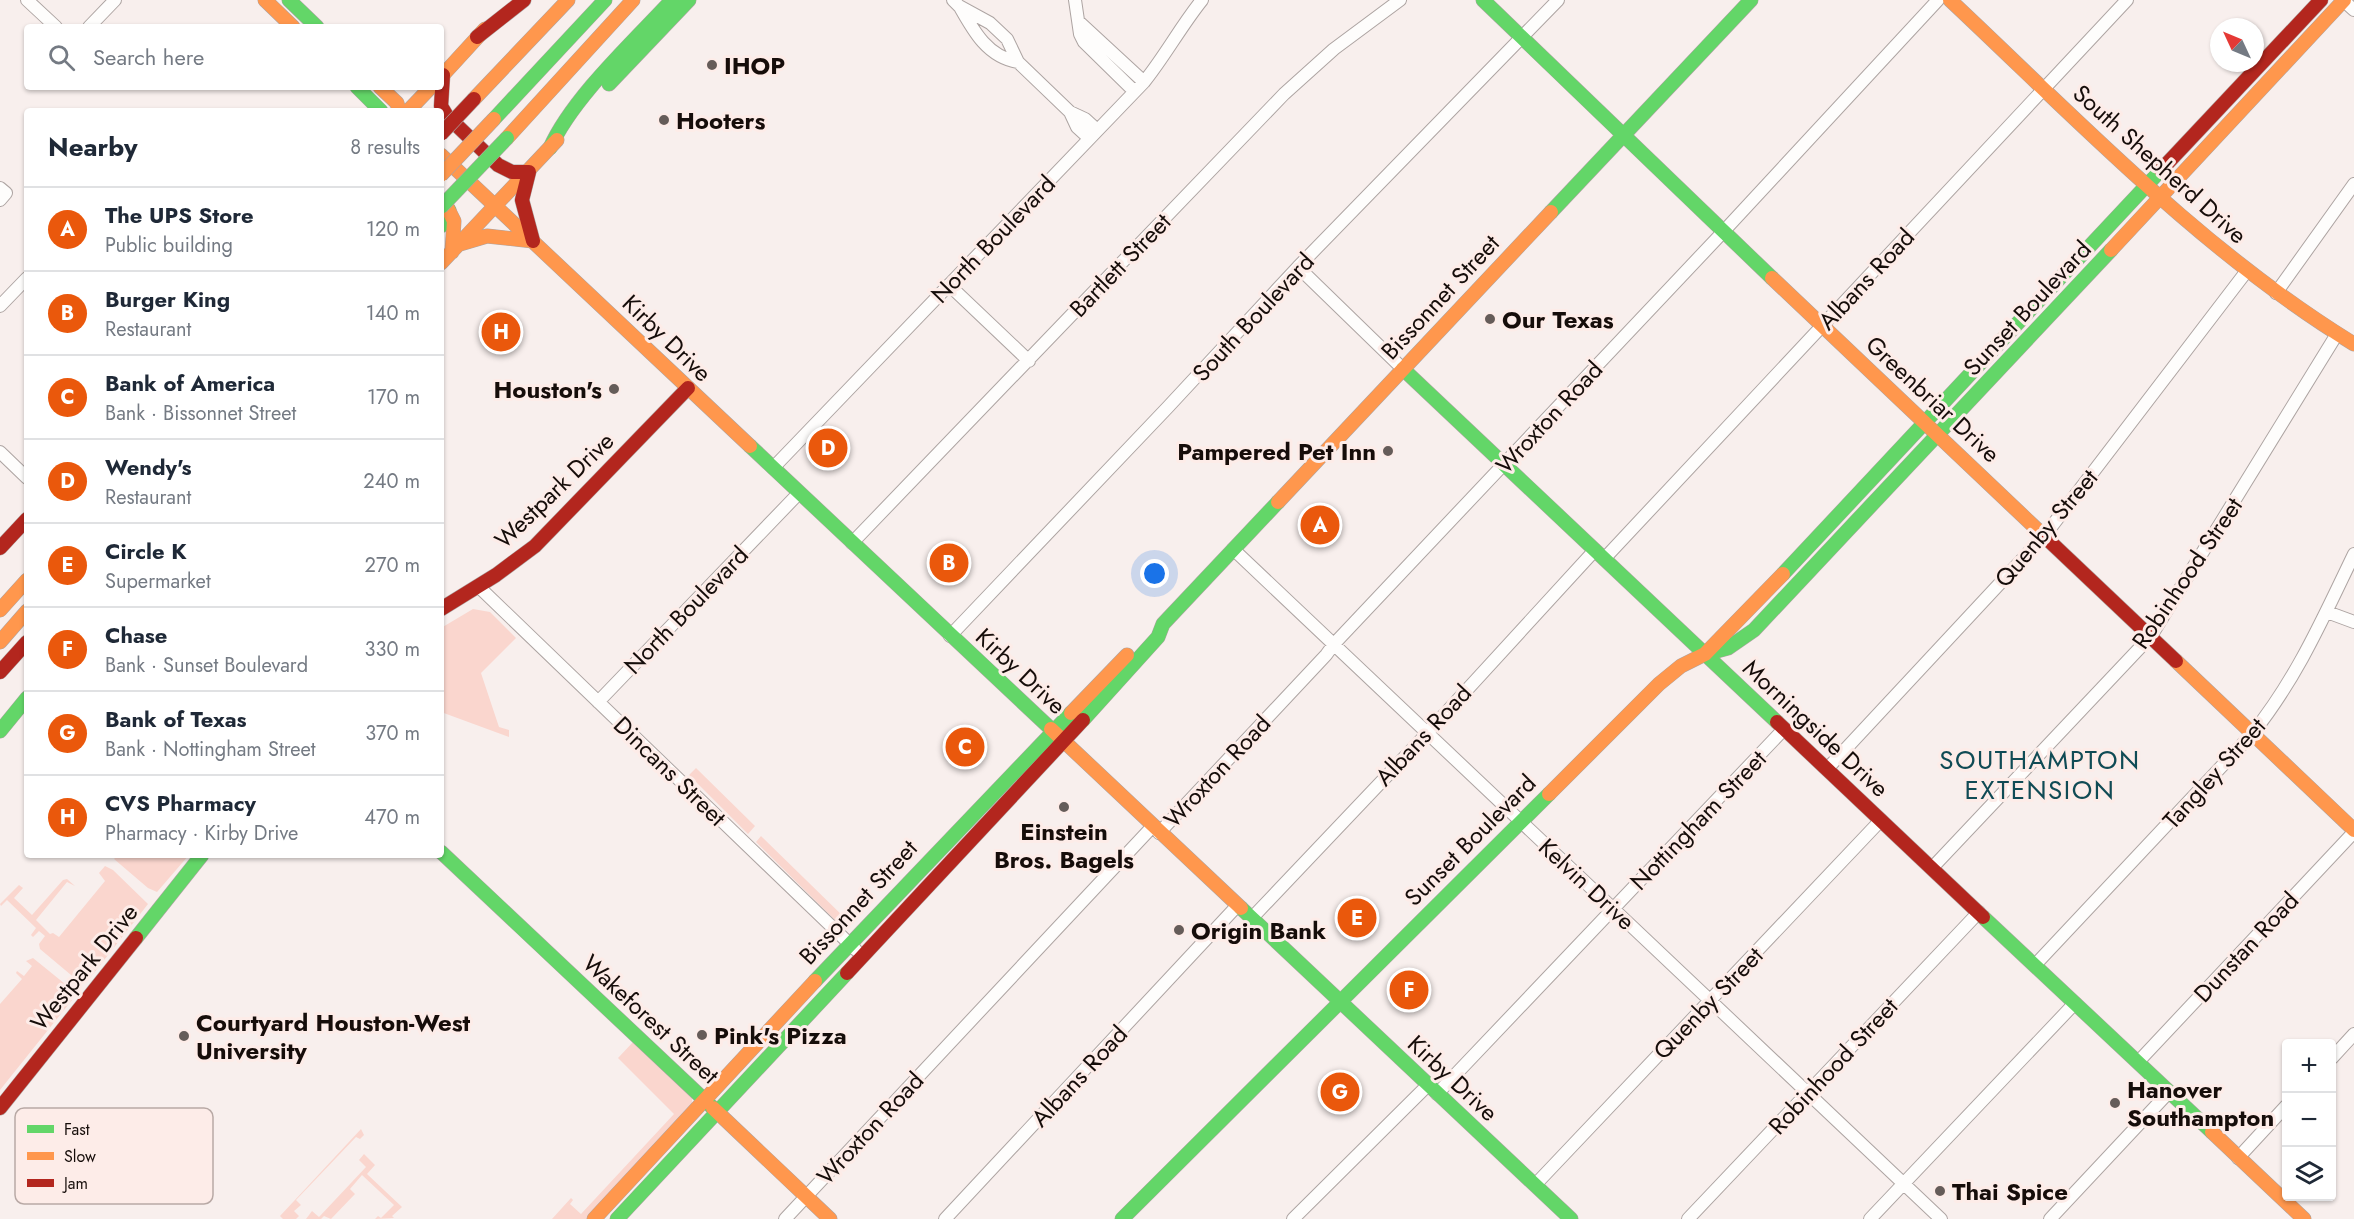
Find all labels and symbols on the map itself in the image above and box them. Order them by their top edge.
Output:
north arrow [2210,18,2264,72]
place label: IHOP [724,48,785,83]
marker: IHOP [705,58,719,72]
street label: South Shepherd Drive [2065,76,2255,252]
place label: Hooters [676,103,765,138]
marker: Hooters [657,113,671,127]
street label: North Boulevard [923,167,1063,311]
street label: Bartlett Street [1061,205,1179,325]
street label: Albans Road [1810,220,1922,338]
street label: Bissonnet Street [1373,226,1507,367]
street label: Sunset Boulevard [1955,232,2099,384]
street label: South Boulevard [1184,245,1322,389]
street label: Kirby Drive [614,286,720,390]
place label: Our Texas [1502,302,1614,337]
pin: H [482,310,520,354]
marker: Our Texas [1483,312,1497,326]
street label: Greenbriar Drive [1858,327,2008,471]
street label: Wroxton Road [1487,353,1611,481]
place label: Houston's [493,372,602,407]
marker: Houston's [607,382,621,396]
street label: Westpark Drive [486,424,622,556]
pin: D [808,426,848,470]
place label: Pampered Pet Inn [1177,434,1376,469]
marker: Pampered Pet Inn [1381,444,1395,458]
street label: Quenby Street [1986,461,2106,595]
street label: Robinhood Street [2123,490,2251,656]
pin: A [1300,502,1340,548]
street label: North Boulevard [616,538,756,682]
pin: B [930,540,968,586]
your location [1140,559,1169,588]
street label: Kirby Drive [968,620,1074,722]
street label: Morningside Drive [1735,651,1897,805]
street label: Albans Road [1367,676,1479,794]
street label: Wroxton Road [1155,707,1279,835]
street label: Dincans Street [606,708,734,834]
street label: Tangley Street [2154,709,2274,836]
pin: C [946,724,984,770]
district label: SOUTHAMPTON EXTENSION [1939,741,2141,809]
street label: Nottingham Street [1622,742,1774,898]
street label: Sunset Boulevard [1396,766,1544,914]
marker: Einstein Bros. Bagels [1057,800,1071,814]
place label: Einstein Bros. Bagels [994,814,1134,877]
street label: Kelvin Drive [1531,830,1643,938]
street label: Bissonnet Street [791,831,925,972]
street label: Dunstan Road [2185,884,2307,1010]
street label: Westpark Drive [22,896,146,1038]
pin: E [1338,896,1376,940]
place label: Origin Bank [1191,913,1326,948]
marker: Origin Bank [1172,923,1186,937]
street label: Quenby Street [1645,939,1771,1067]
street label: Wakeforest Street [575,946,727,1092]
pin: F [1390,968,1428,1012]
street label: Robinhood Street [1760,990,1906,1142]
place label: Courtyard Houston-West University [196,1005,471,1068]
street label: Albans Road [1023,1017,1135,1135]
place label: Pink's Pizza [714,1018,847,1053]
street label: Kirby Drive [1400,1027,1506,1129]
marker: Pink's Pizza [695,1028,709,1042]
marker: Courtyard Houston-West University [177,1029,191,1043]
street label: Wroxton Road [808,1064,932,1192]
pin: G [1320,1070,1360,1114]
place label: Hanover Southampton [2127,1072,2274,1135]
marker: Hanover Southampton [2108,1096,2122,1110]
legend [15,1108,213,1204]
text: Fast [64,1118,90,1141]
text: Slow [64,1145,96,1168]
text: Jam [62,1172,88,1195]
place label: Thai Spice [1952,1174,2068,1209]
marker: Thai Spice [1933,1184,1947,1198]

